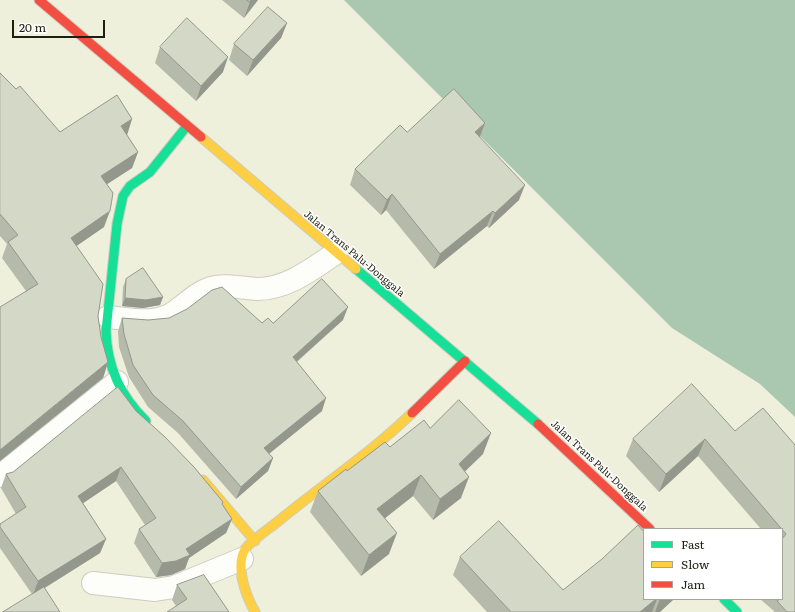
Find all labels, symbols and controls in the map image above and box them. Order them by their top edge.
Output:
scale bar [14,12,107,38]
text: 20 m [19,18,46,36]
street label: Jalan Trans Palu-Donggala [301,208,407,300]
street label: Jalan Trans Palu-Donggala [548,418,650,514]
legend [643,528,783,600]
text: Fast [681,535,704,553]
text: Slow [681,555,709,573]
text: Jam [681,575,705,593]

